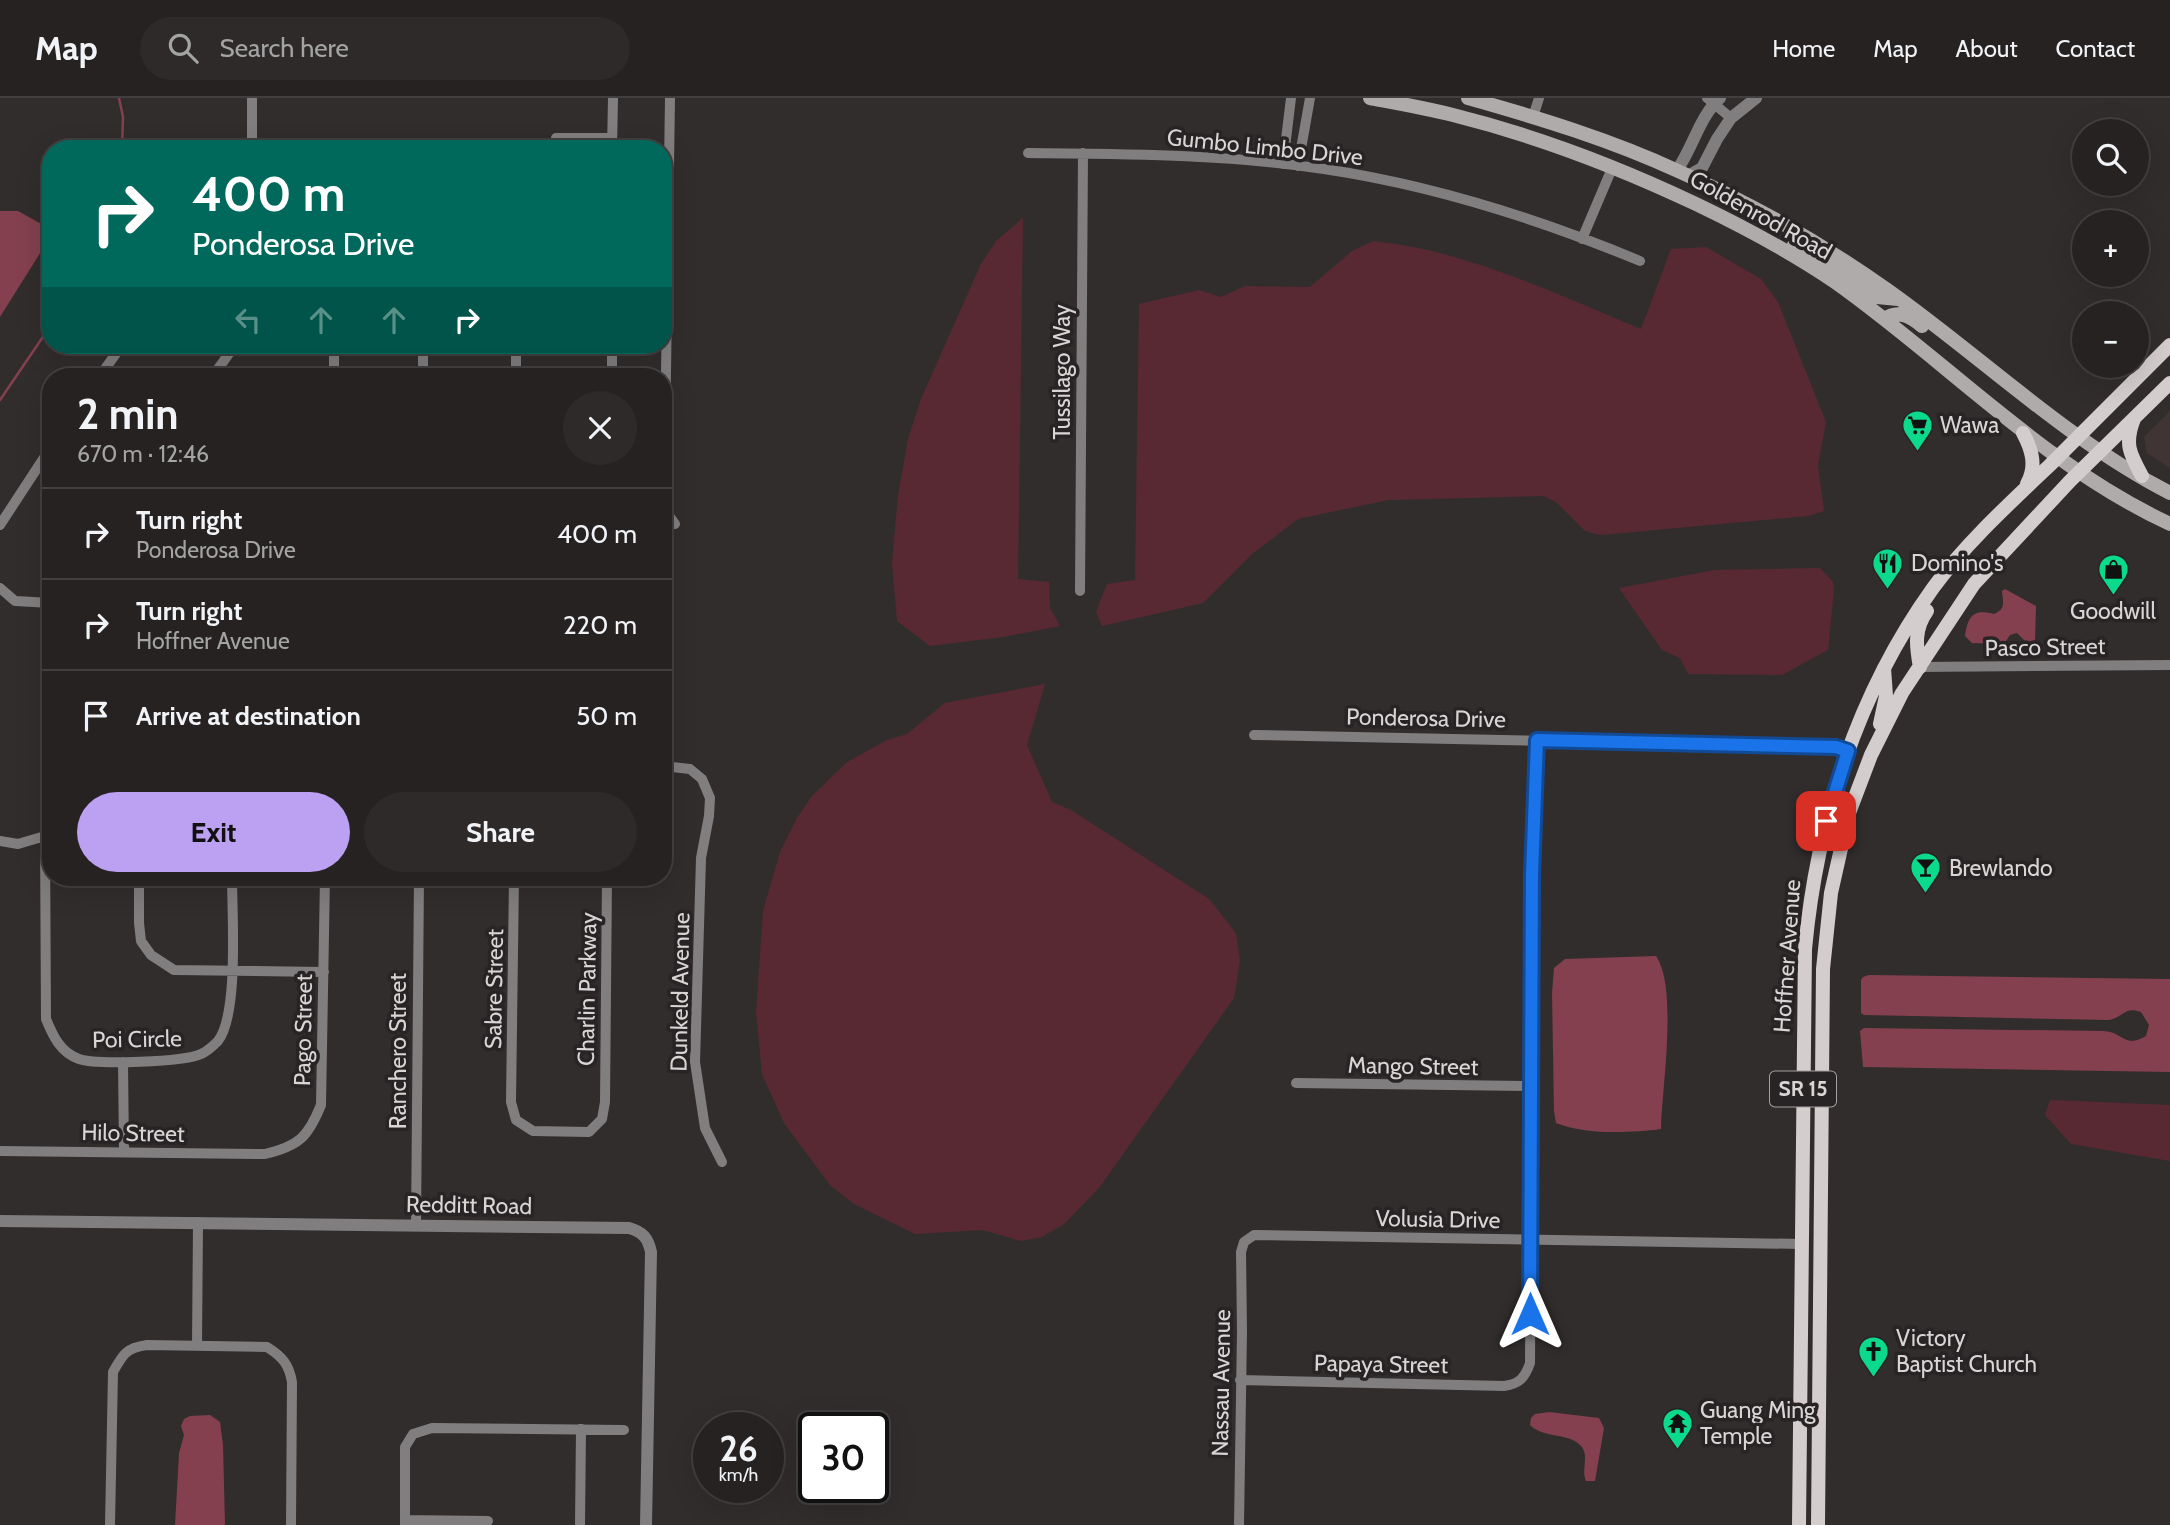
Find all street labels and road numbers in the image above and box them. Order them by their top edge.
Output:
street label: Gumbo Limbo Drive [1166,123,1365,171]
street label: Goldenrod Road [1685,164,1837,266]
street label: Tussilago Way [1048,304,1076,440]
street label: Pasco Street [1984,632,2106,662]
street label: Ponderosa Drive [1346,703,1506,733]
street label: Hoffner Avenue [1768,878,1806,1034]
street label: Charlin Parkway [572,912,602,1066]
street label: Dunkeld Avenue [665,912,695,1072]
street label: Sabre Street [479,928,509,1049]
street label: Pago Street [288,973,318,1086]
street label: Ranchero Street [384,973,412,1129]
street label: Poi Circle [92,1024,182,1054]
street label: Mango Street [1347,1051,1479,1081]
road number: SR 15 [1770,1072,1836,1107]
street label: Hilo Street [81,1118,185,1148]
street label: Redditt Road [406,1190,532,1220]
street label: Volusia Drive [1375,1204,1501,1234]
street label: Nassau Avenue [1206,1309,1236,1457]
street label: Papaya Street [1314,1349,1449,1379]

